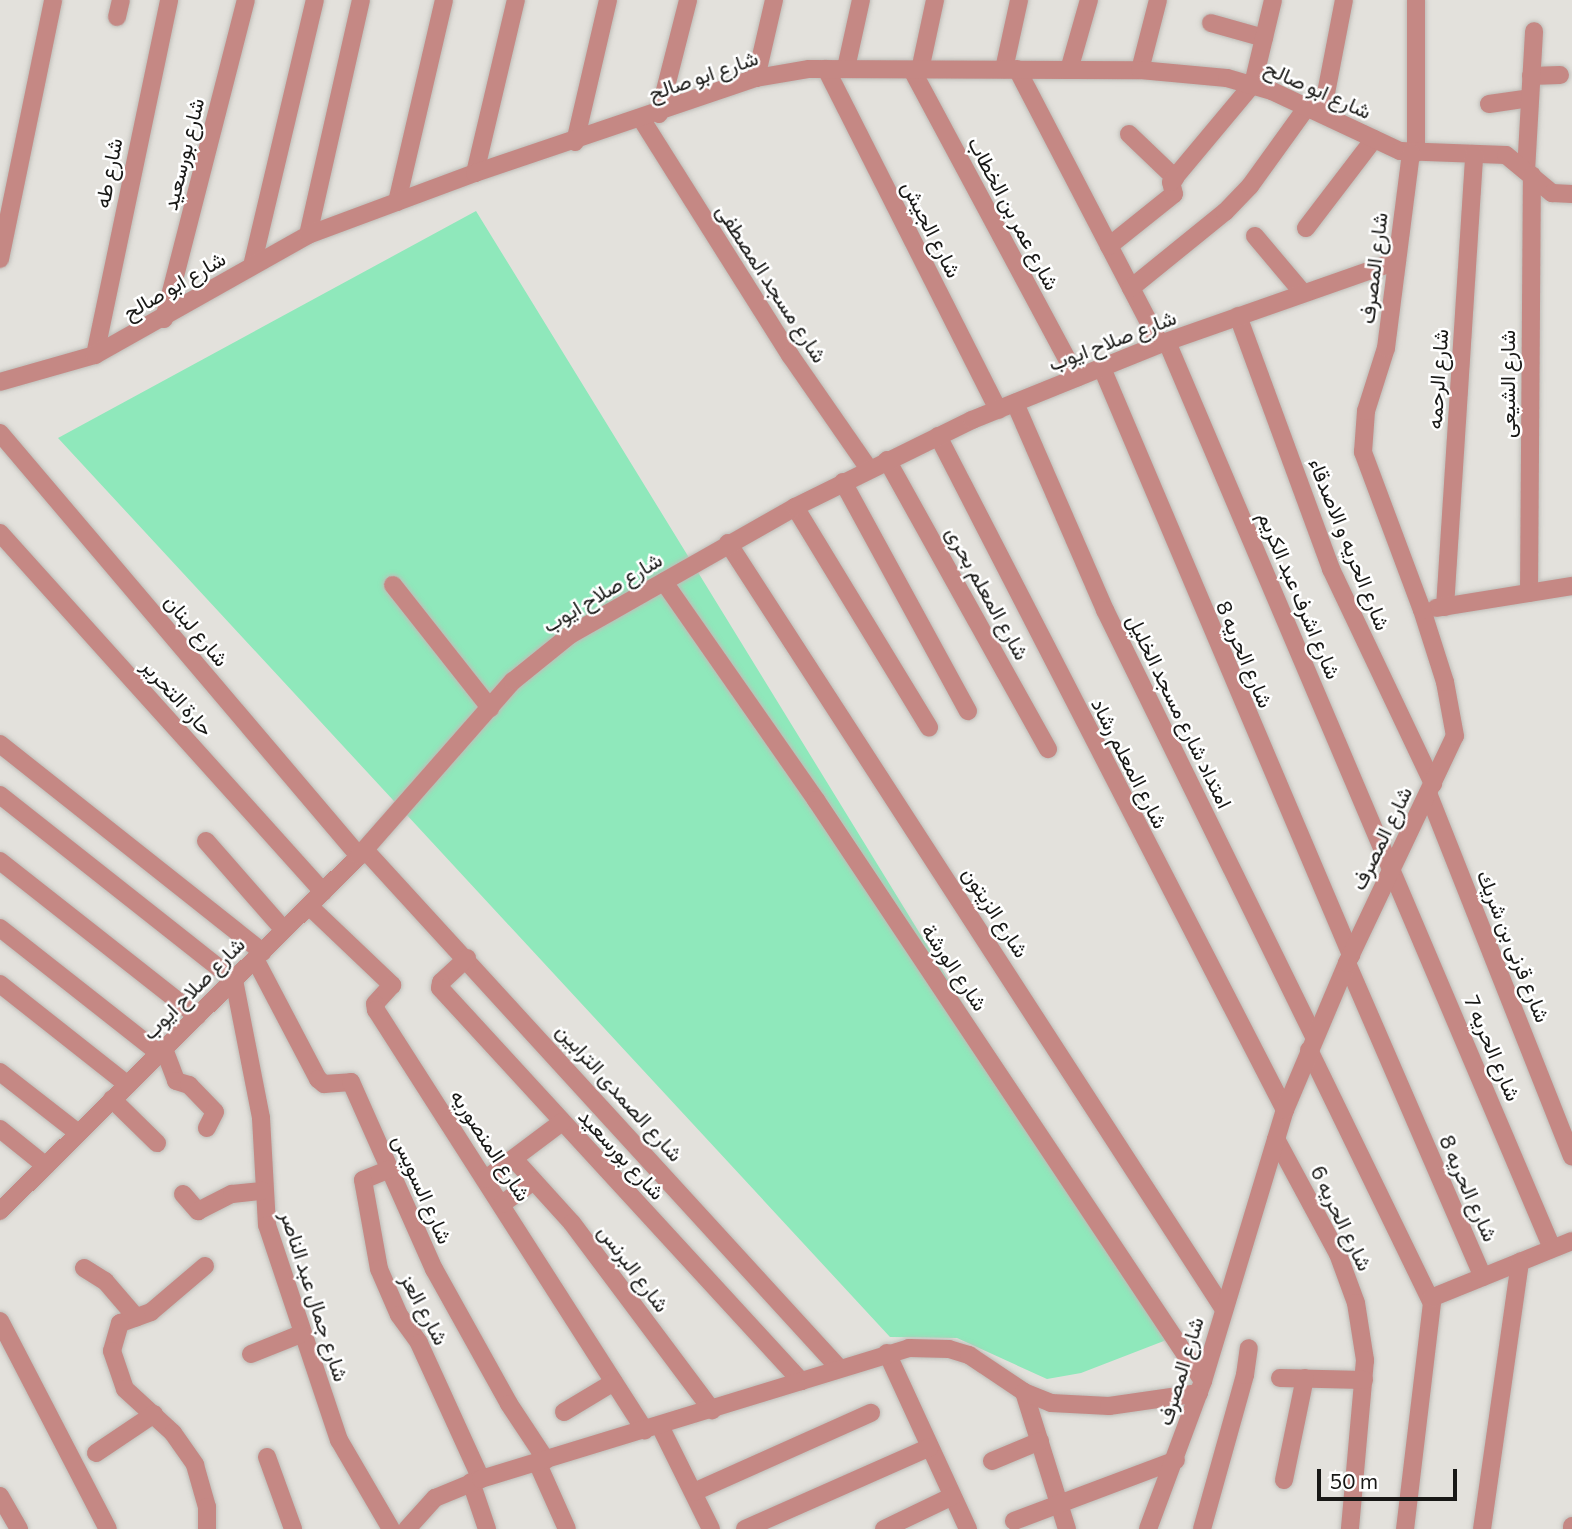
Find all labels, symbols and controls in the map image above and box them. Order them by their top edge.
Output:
street label: شارع ابو صالح [645,44,761,106]
street label: شارع ابو صالح [1261,54,1375,124]
street label: شارع بورسعيد [157,95,209,213]
street label: شارع عمر بن الخطاب [963,132,1065,294]
street label: شارع طه [89,136,127,210]
street label: شارع الجيش [897,176,967,282]
street label: شارع مسجد المصطفى [711,199,833,367]
street label: شارع المصرف [1354,211,1392,325]
street label: شارع ابو صالح [118,246,230,324]
street label: شارع صلاح ايوب [1045,304,1179,376]
street label: شارع الرحمه [1421,328,1453,430]
street label: شارع الشيعى [1494,330,1520,438]
street label: شارع الحريه و الاصدقاء [1304,454,1396,634]
street label: شارع اشرف عبد الكريم [1253,507,1347,683]
street label: شارع المعلم بحرى [941,522,1035,664]
street label: شارع صلاح ايوب [538,546,666,638]
street label: شارع لبنان [160,589,234,671]
street label: شارع الحريه 8 [1211,597,1279,711]
street label: امتداد شارع مسجد الخليل [1122,610,1238,812]
street label: حارة التحرير [137,653,219,741]
street label: شارع المعلم رشاد [1086,694,1174,832]
street label: شارع المصرف [1345,782,1417,894]
street label: شارع الزيتون [957,862,1035,962]
street label: شارع قرنى بن شريك [1472,866,1556,1026]
street label: شارع الورشة [917,919,993,1015]
street label: شارع صلاح ايوب [136,931,250,1045]
street label: شارع الحريه 7 [1459,991,1527,1105]
street label: شارع الصمدى الترابين [551,1018,689,1166]
street label: شارع المنصوريه [445,1084,537,1206]
street label: شارع بورسعيد [574,1103,670,1205]
street label: شارع السويس [388,1131,458,1247]
street label: شارع الحريه 8 [1434,1131,1504,1245]
street label: شارع الحريه 6 [1306,1161,1378,1275]
street label: شارع جمال عبد الناصر [276,1208,354,1384]
street label: شارع البرنس [593,1219,675,1317]
street label: شارع العز [396,1269,454,1349]
street label: شارع المصرف [1152,1314,1208,1428]
scale bar [1320,1456,1460,1500]
text: 50 m [1330,1468,1378,1493]

